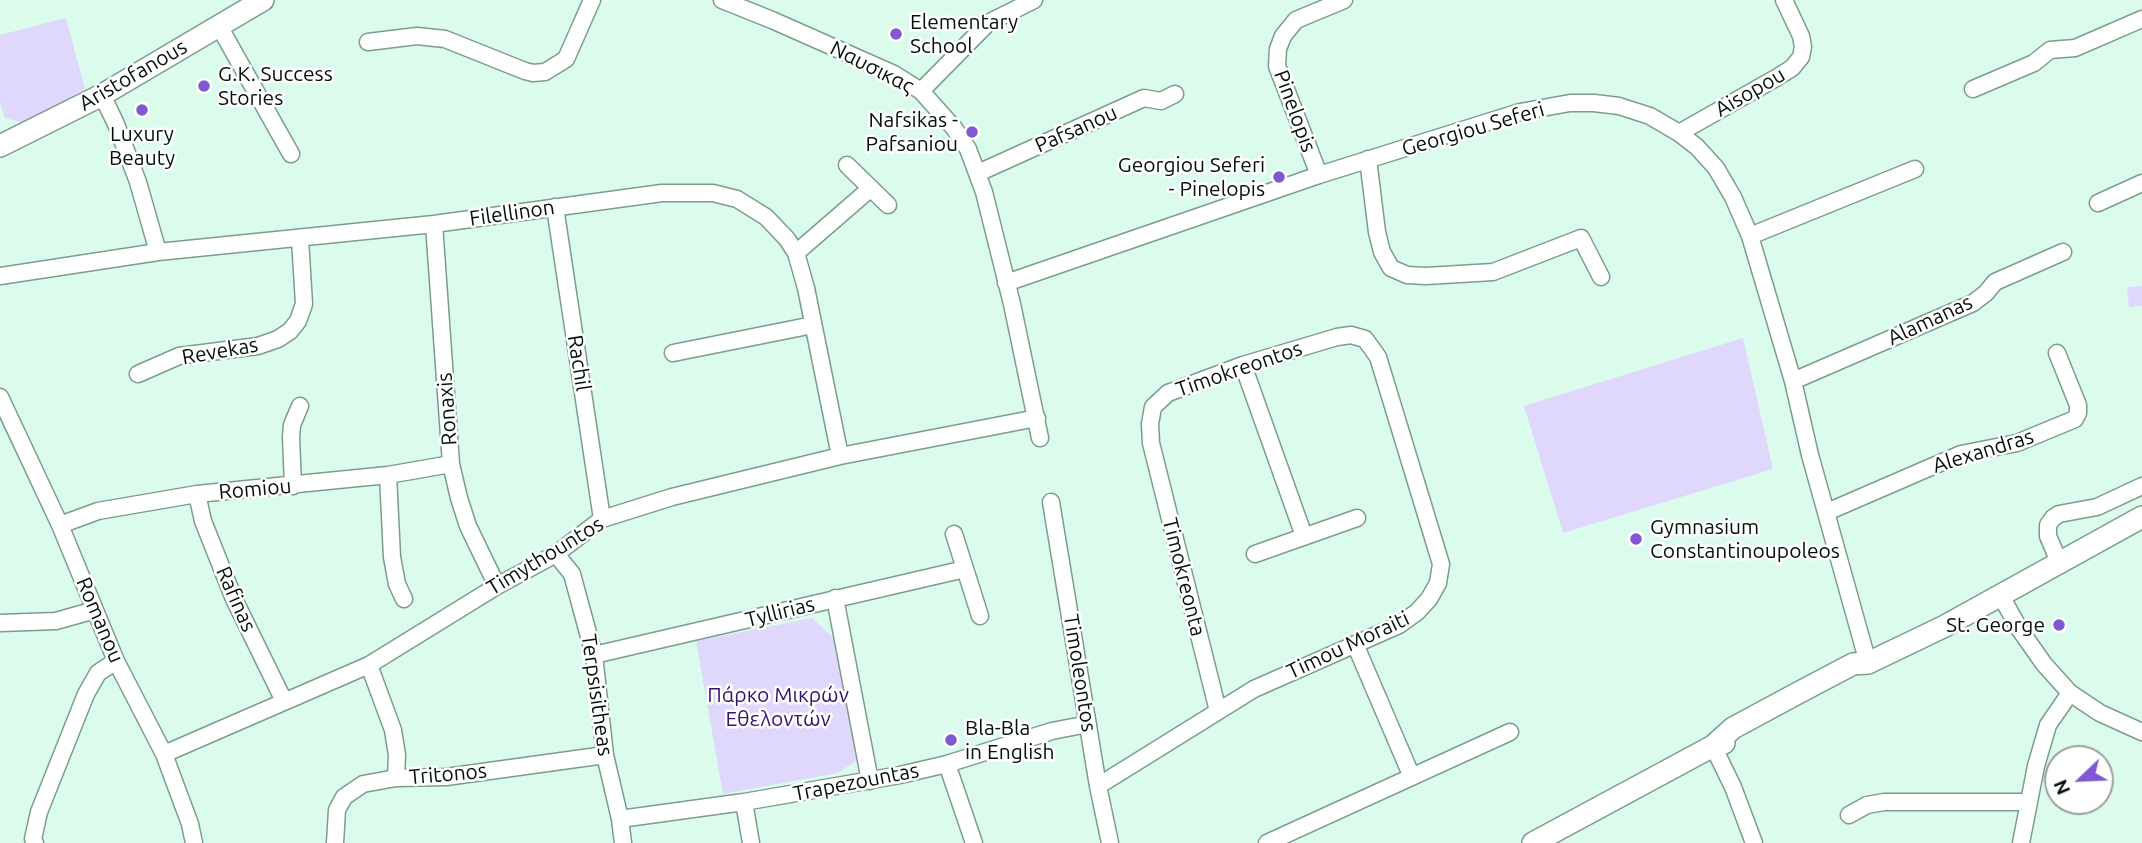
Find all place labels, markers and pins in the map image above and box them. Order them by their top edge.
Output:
place label: Elementary School [910,9,1018,59]
marker: Elementary School [888,26,904,42]
place label: G.K. Success Stories [218,61,333,111]
marker: G.K. Success Stories [196,78,212,94]
marker: Luxury Beauty [134,102,150,118]
place label: Nafsikas - Pafsaniou [866,107,958,157]
place label: Luxury Beauty [109,121,175,171]
marker: Nafsikas - Pafsaniou [964,124,980,140]
place label: Georgiou Seferi - Pinelopis [1118,152,1265,202]
marker: Georgiou Seferi - Pinelopis [1271,169,1287,185]
place label: Gymnasium Constantinoupoleos [1650,514,1840,564]
marker: Gymnasium Constantinoupoleos [1628,531,1644,547]
place label: St. George [1946,612,2045,638]
marker: St. George [2051,617,2067,633]
place label: Bla-Bla in English [965,715,1054,765]
marker: Bla-Bla in English [943,732,959,748]

